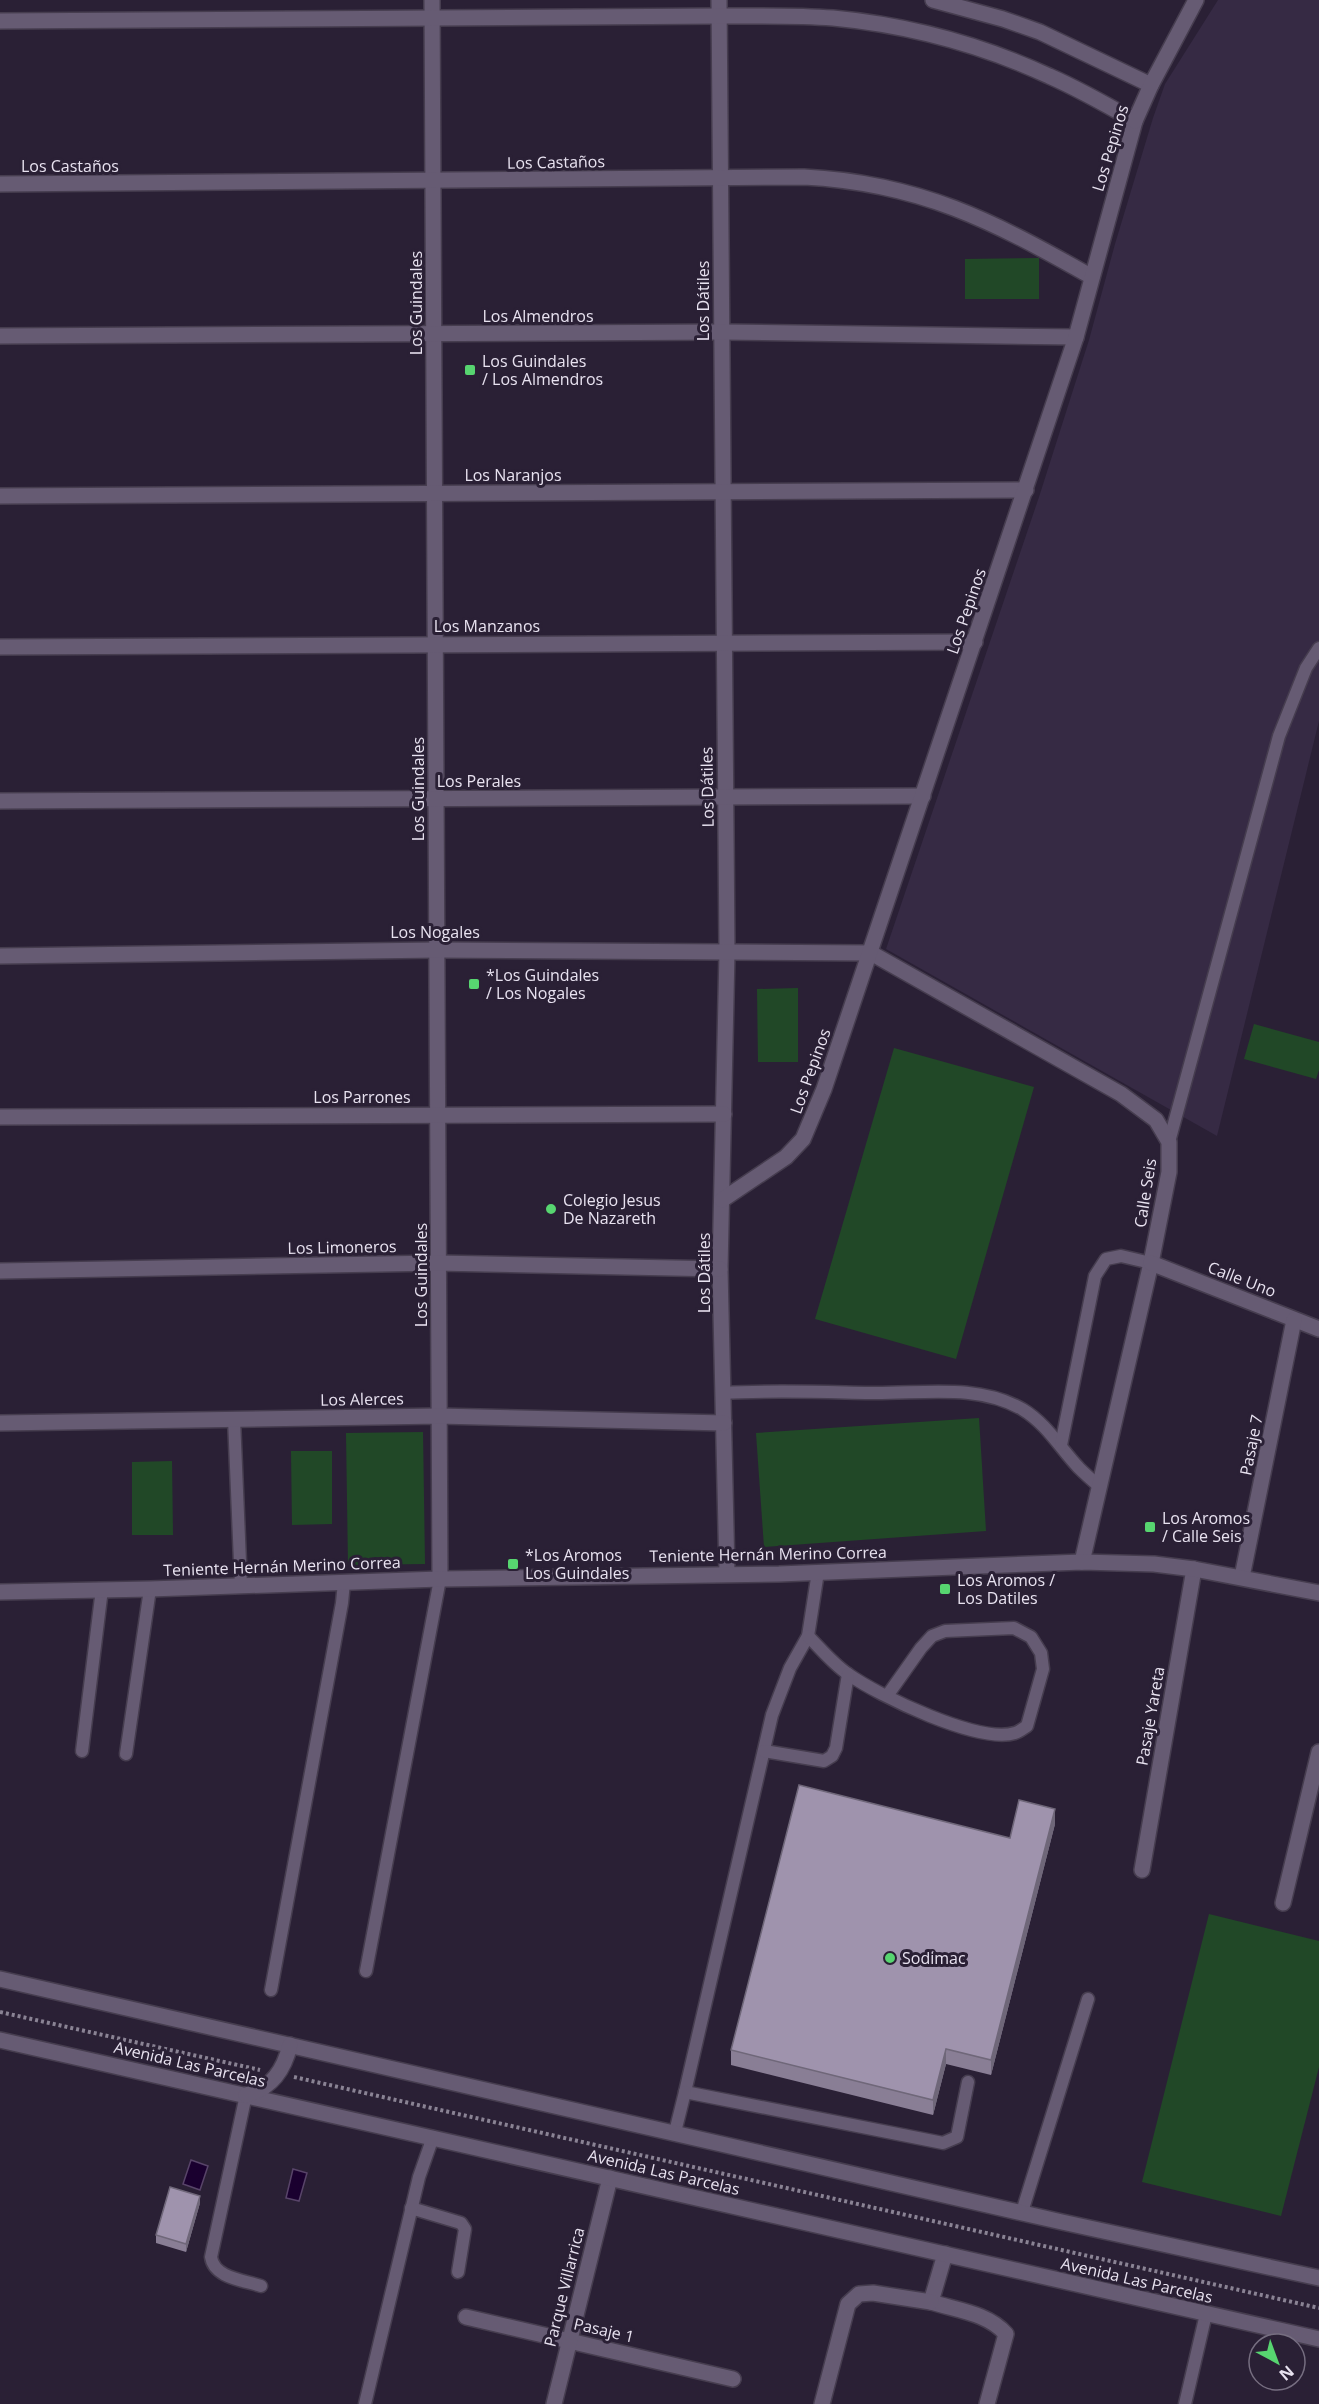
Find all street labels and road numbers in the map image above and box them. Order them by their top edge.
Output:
street label: Los Pepinos [1086,102,1134,194]
street label: Los Castaños [507,150,605,174]
street label: Los Castaños [21,155,119,177]
street label: Los Guindales [405,251,427,355]
street label: Los Dátiles [692,261,714,341]
street label: Los Almendros [482,305,594,327]
street label: Los Naranjos [464,464,562,486]
street label: Los Pepinos [941,565,991,657]
street label: Los Manzanos [434,615,540,637]
street label: Los Guindales [407,737,429,841]
street label: Los Dátiles [695,746,719,828]
street label: Los Perales [437,770,521,792]
street label: Los Nogales [390,921,480,943]
street label: Los Pepinos [784,1025,836,1117]
street label: Los Parrones [313,1086,411,1108]
street label: Calle Seis [1129,1157,1161,1229]
street label: Los Guindales [410,1223,432,1327]
street label: Los Dátiles [693,1233,715,1313]
street label: Los Limoneros [287,1235,397,1259]
street label: Calle Uno [1205,1256,1279,1302]
street label: Los Alerces [320,1387,404,1411]
street label: Pasaje 7 [1234,1413,1268,1477]
street label: Teniente Hernán Merino Correa [649,1541,887,1567]
street label: Teniente Hernán Merino Correa [163,1551,401,1581]
street label: Pasaje Yareta [1130,1665,1170,1767]
street label: Avenida Las Parcelas [112,2036,268,2092]
street label: Avenida Las Parcelas [586,2144,742,2200]
street label: Parque Villarrica [539,2225,589,2349]
street label: Avenida Las Parcelas [1059,2252,1215,2308]
street label: Pasaje 1 [572,2312,636,2348]

